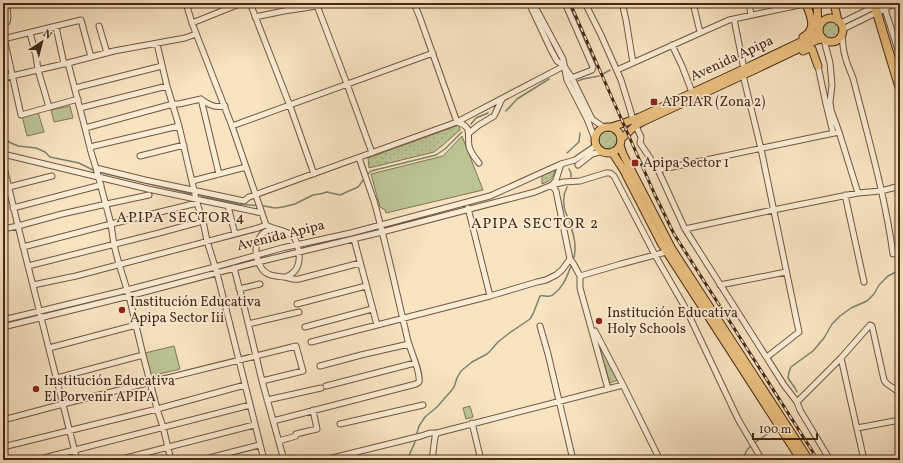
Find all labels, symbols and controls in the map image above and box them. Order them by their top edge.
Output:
north arrow [22,22,62,62]
text: N [39,27,55,44]
street label: Avenida Apipa [687,31,777,87]
place label: APPIAR (Zona 2) [662,93,765,112]
marker: APPIAR (Zona 2) [649,97,659,107]
place label: Apipa Sector 1 [643,154,729,173]
marker: Apipa Sector 1 [630,158,640,168]
district label: APIPA SECTOR 4 [116,208,246,229]
district label: APIPA SECTOR 2 [471,214,599,235]
street label: Avenida Apipa [235,216,327,256]
place label: Institución Educativa Apipa Sector Iii [130,293,261,328]
place label: Institución Educativa Holy Schools [607,304,738,339]
marker: Institución Educativa Apipa Sector Iii [117,305,127,315]
marker: Institución Educativa Holy Schools [594,316,604,326]
place label: Institución Educativa El Porvenir APIPA [44,372,175,407]
marker: Institución Educativa El Porvenir APIPA [31,384,41,394]
scale bar [753,415,817,441]
text: 100 m [759,422,792,438]

